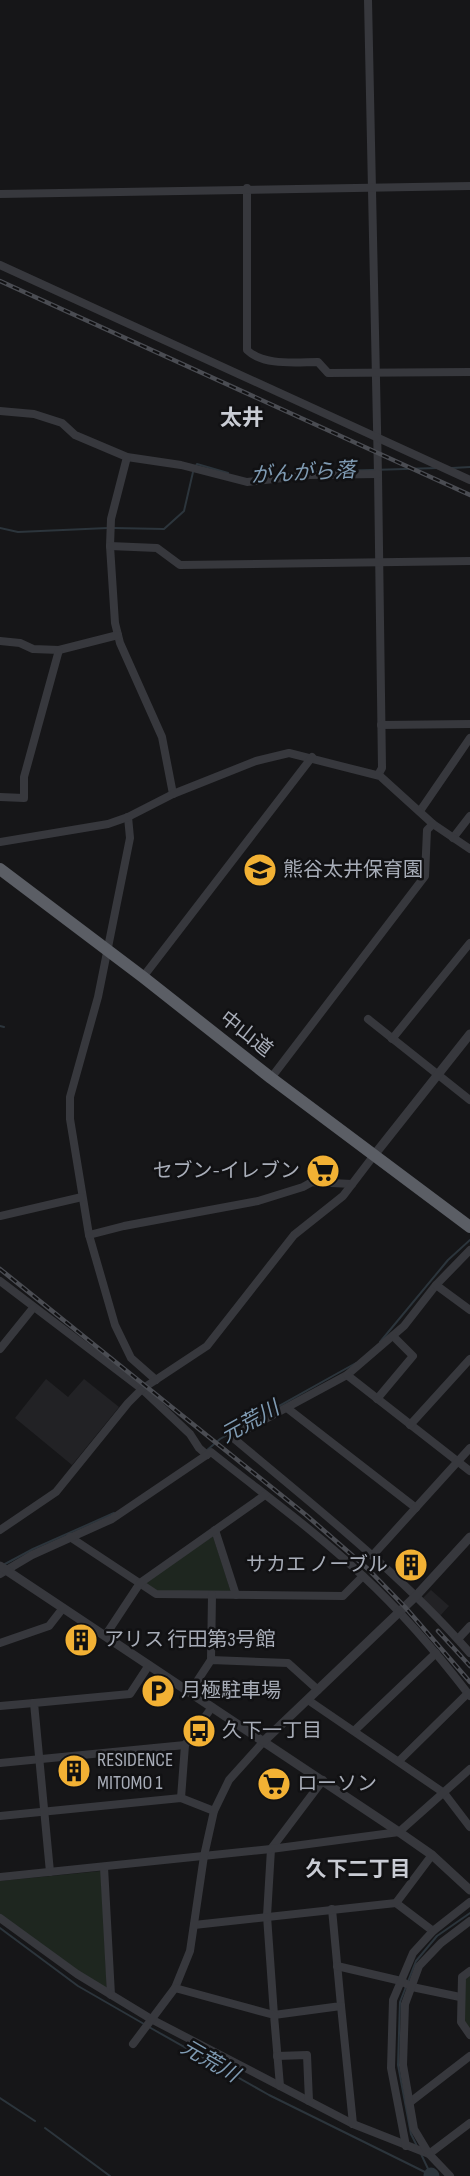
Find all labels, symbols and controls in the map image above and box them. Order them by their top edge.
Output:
district label: 太井 [220,405,264,432]
water label: がんがら落 [250,458,359,488]
school or university icon: 熊谷太井保育園 [242,852,278,888]
place label: 熊谷太井保育園 [283,858,423,882]
street label: 中山道 [215,1006,277,1062]
supermarket icon: セブン-イレブン [305,1153,341,1189]
place label: セブン-イレブン [153,1159,300,1183]
water label: 元荒川 [216,1395,285,1448]
building icon: サカエ ノーブル [393,1547,429,1583]
place label: サカエ ノーブル [246,1553,388,1577]
building icon: アリス 行田第3号館 [63,1622,99,1658]
place label: アリス 行田第3号館 [104,1628,276,1652]
parking icon: 月極駐車場 [140,1673,176,1709]
place label: 月極駐車場 [181,1679,281,1703]
bus stop icon: 久下一丁目 [181,1713,217,1749]
place label: 久下一丁目 [222,1719,322,1743]
place label: RESIDENCE MITOMO 1 [97,1748,173,1795]
building icon: RESIDENCE MITOMO 1 [56,1753,92,1789]
supermarket icon: ローソン [256,1766,292,1802]
place label: ローソン [297,1772,377,1796]
district label: 久下二丁目 [306,1857,411,1882]
water label: 元荒川 [176,2034,245,2089]

